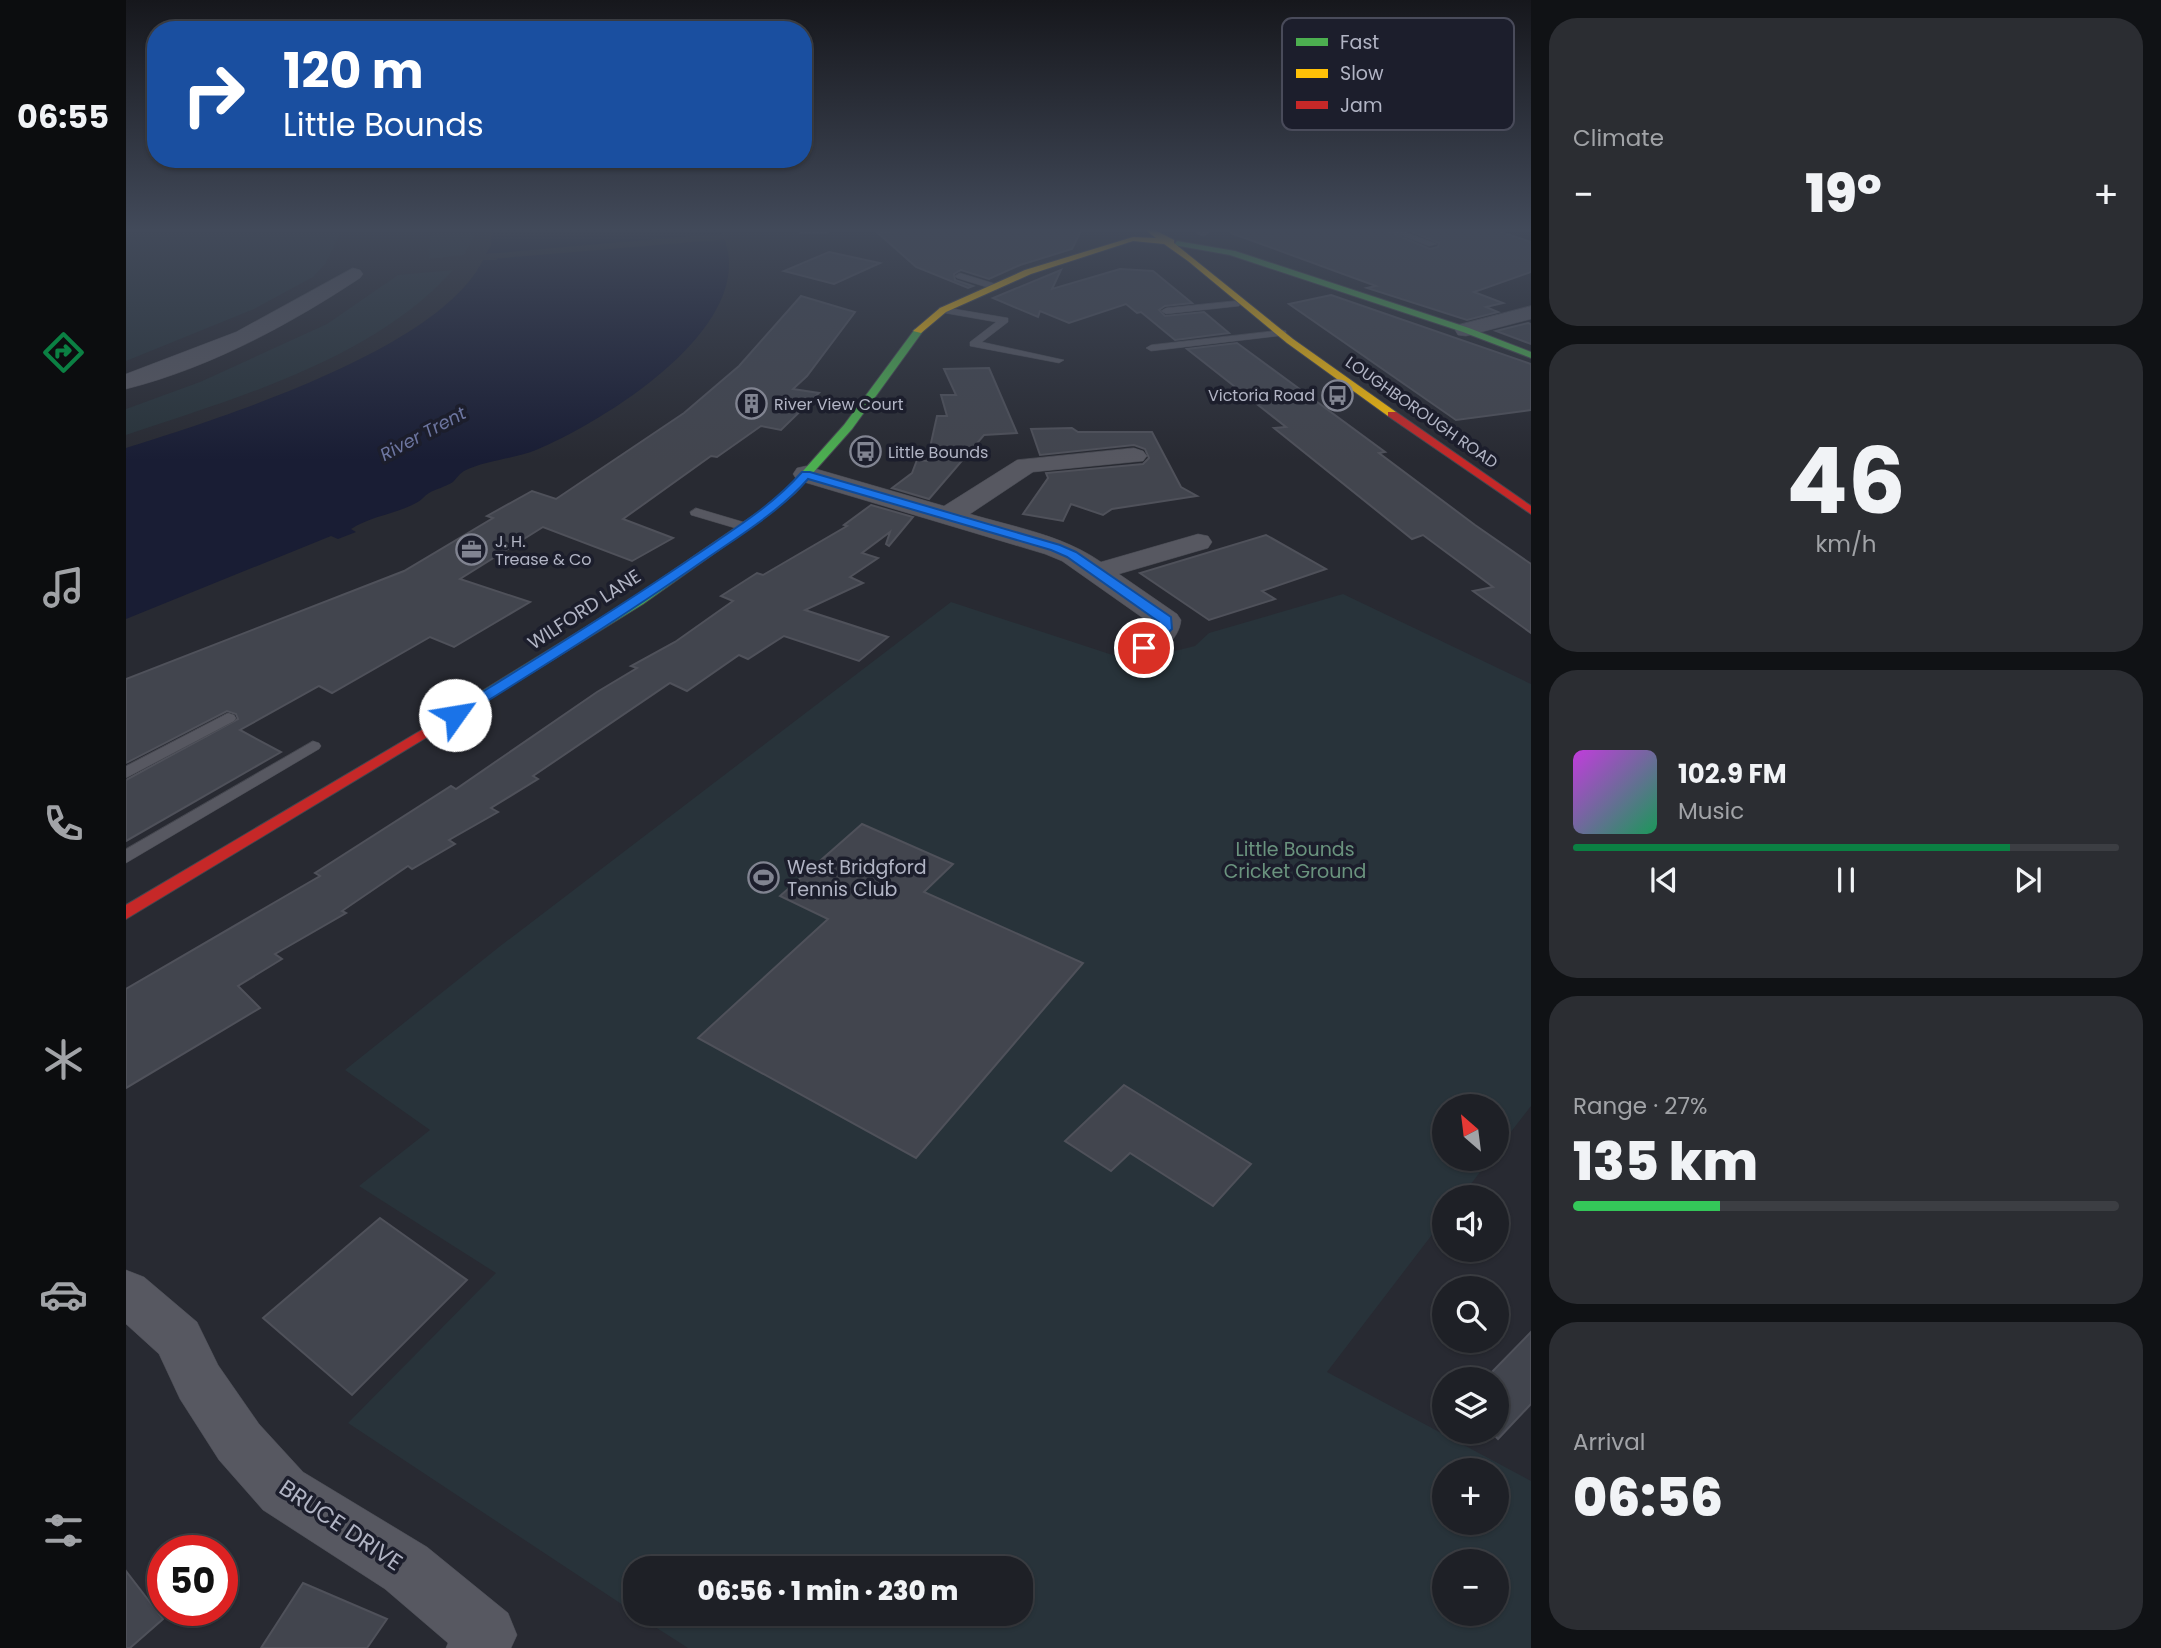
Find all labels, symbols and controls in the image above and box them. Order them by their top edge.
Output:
legend [1282,18,1514,130]
text: Fast [1340,29,1379,56]
text: 120 m [283,37,424,105]
icon: right [168,49,259,140]
text: Slow [1340,60,1384,87]
text: Jam [1340,92,1382,119]
text: 06:55 [17,94,109,139]
text: Little Bounds [283,102,484,147]
text: Climate [1573,122,1664,154]
text: 19° [1805,157,1882,230]
text: − [1573,168,1594,221]
text: + [2093,168,2119,221]
icon: directions [39,328,88,377]
street label: LOUGHBOROUGH ROAD [1341,351,1503,474]
bus stop icon: Victoria Road [1321,378,1355,412]
place label: Victoria Road [1208,384,1315,407]
building icon: River View Court [734,387,768,421]
place label: River View Court [774,393,904,416]
water label: River Trent [375,400,471,467]
text: 46 [1786,417,1906,545]
bus stop icon: Little Bounds [848,435,882,469]
place label: Little Bounds [888,441,988,464]
text: km/h [1815,528,1877,560]
place label: J. H. Trease & Co [495,530,592,571]
office icon: J. H. Trease & Co [455,533,489,567]
icon: music [39,563,88,612]
street label: WILFORD LANE [522,563,646,656]
pin [1114,618,1174,678]
icon: arrive [1125,629,1163,667]
position arrow [418,678,492,752]
text: 102.9 FM [1678,756,1787,792]
text: Music [1678,795,1744,827]
icon: phone [39,799,88,848]
park label: Little Bounds Cricket Ground [1224,836,1366,885]
place label: West Bridgford Tennis Club [787,854,927,903]
sports icon: West Bridgford Tennis Club [747,861,781,895]
icon: previous [1645,861,1683,899]
icon: pause [1827,861,1865,899]
icon: next [2009,861,2047,899]
icon: climate [39,1035,88,1084]
text: Range · 27% [1573,1090,1707,1122]
north arrow [1432,1094,1508,1171]
map controls [1432,1094,1509,1626]
text: 135 km [1573,1125,1758,1198]
button: sound [1432,1185,1509,1262]
icon: car [39,1270,88,1319]
button: search [1432,1276,1509,1353]
button: layers [1432,1367,1509,1444]
text: Arrival [1573,1426,1645,1458]
button: + [1432,1458,1509,1535]
text: 06:56 [1573,1461,1723,1534]
street label: BRUCE DRIVE [273,1472,409,1578]
icon: filters [39,1506,88,1555]
speed limit sign: 50 [147,1535,238,1626]
button: − [1432,1549,1509,1626]
text: 06:56 · 1 min · 230 m [698,1573,958,1609]

